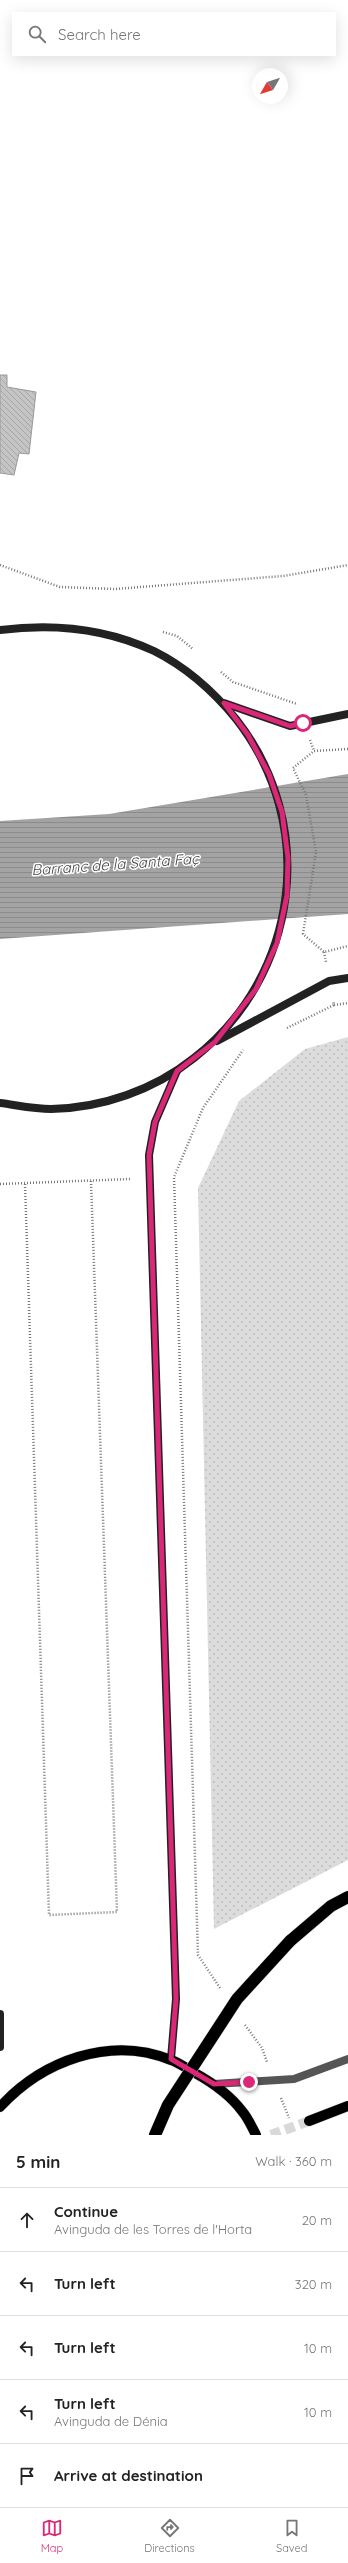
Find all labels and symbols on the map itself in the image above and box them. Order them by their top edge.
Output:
north arrow [252,68,288,104]
route start [294,714,312,732]
water label: Barranc de la Santa Faç [31,849,201,879]
route end [240,2073,258,2091]

